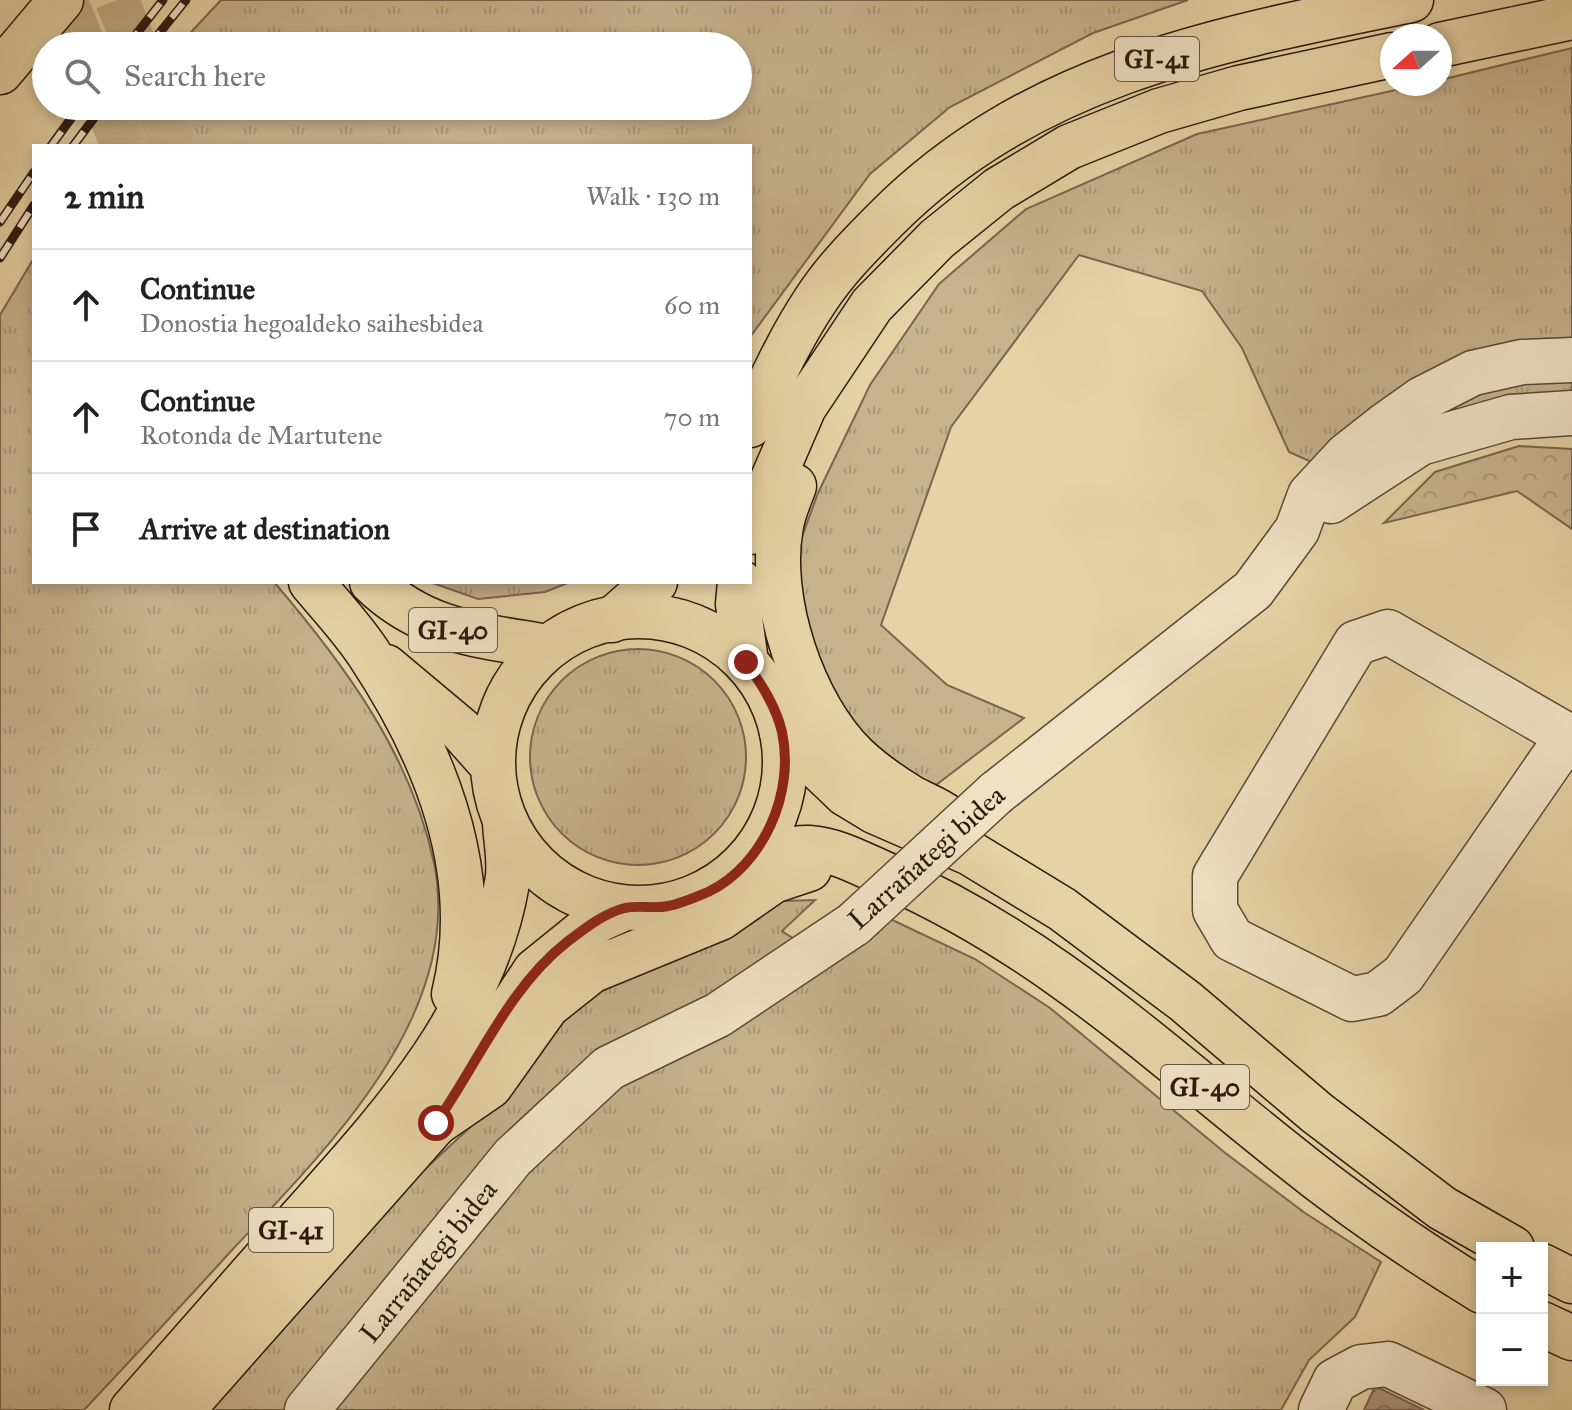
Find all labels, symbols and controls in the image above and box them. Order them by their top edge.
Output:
north arrow [1380,24,1452,96]
search box [32,32,752,120]
road number: GI-41 [1115,37,1199,81]
icon: search [60,54,104,98]
text: Search here [124,58,266,94]
text: 2 min [64,176,144,217]
text: Walk · 130 m [586,180,720,212]
text: Continue [140,271,255,307]
icon: ahead [64,283,108,327]
text: 60 m [664,289,720,321]
text: Donostia hegoaldeko saihesbidea [140,307,483,339]
text: Continue [140,383,255,419]
icon: ahead [64,395,108,439]
text: 70 m [664,401,720,433]
text: Rotonda de Martutene [140,419,383,451]
icon: arrive [64,507,108,551]
text: Arrive at destination [140,511,390,547]
road number: GI-40 [409,608,497,652]
route end [728,644,764,680]
street label: Larrañategi bidea [841,778,1012,937]
road number: GI-40 [1161,1065,1249,1109]
route start [418,1105,454,1141]
street label: Larrañategi bidea [352,1173,505,1350]
road number: GI-41 [249,1208,333,1252]
map controls [1476,1242,1548,1386]
button: + [1476,1242,1548,1314]
button: − [1476,1314,1548,1386]

